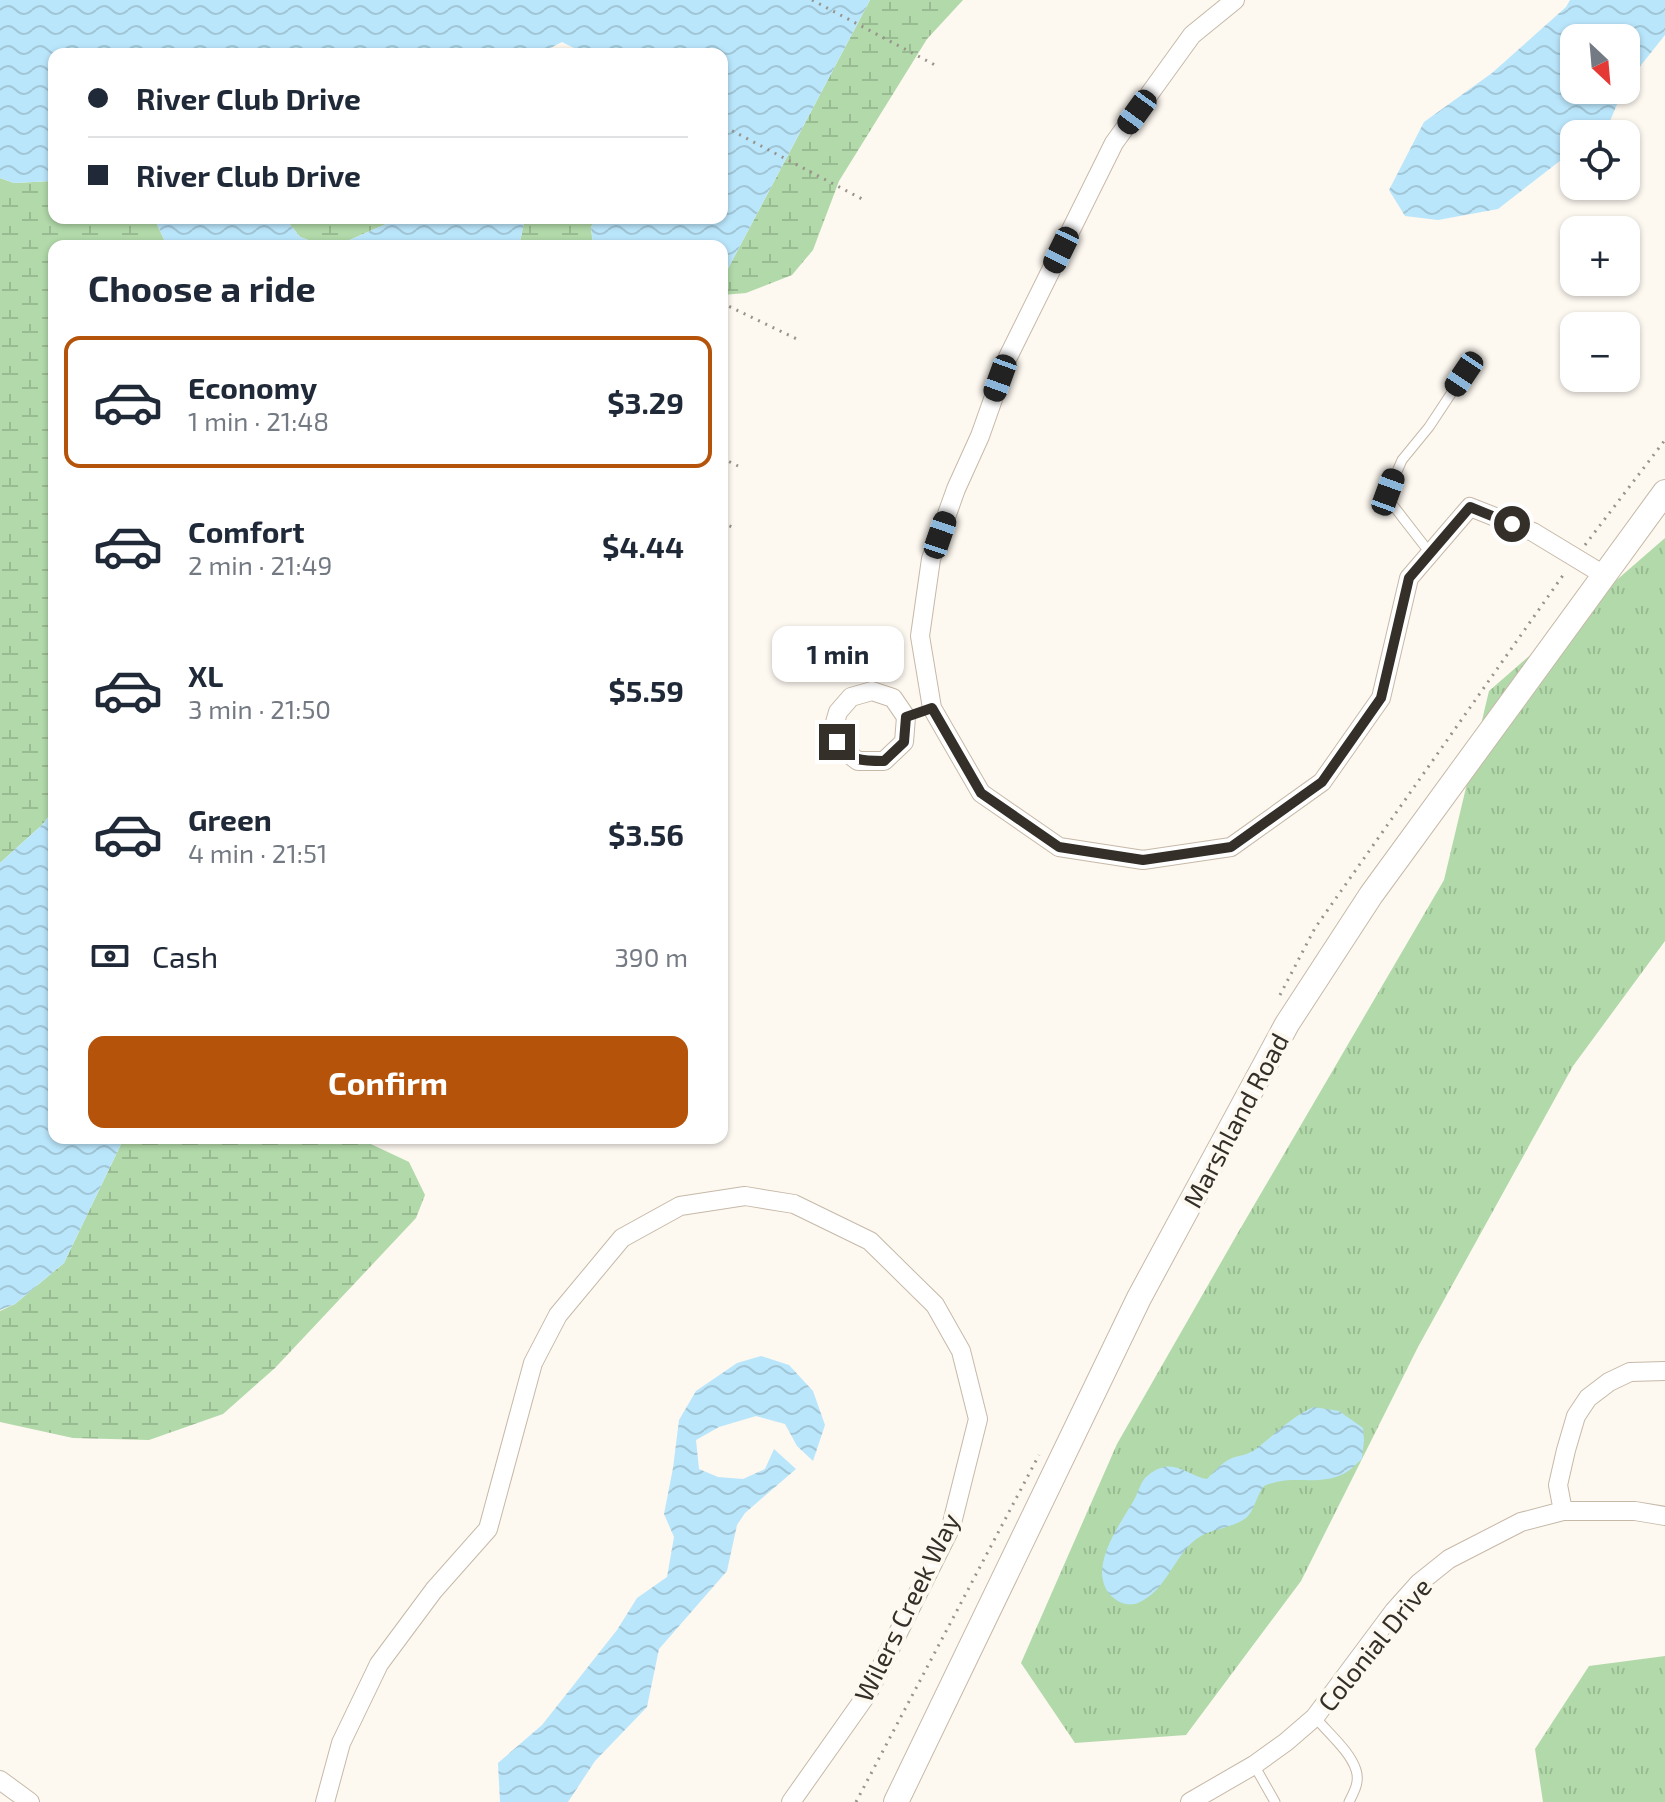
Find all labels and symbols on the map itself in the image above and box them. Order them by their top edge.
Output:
north arrow [1560,24,1640,104]
car [1113,86,1161,138]
car [1040,223,1082,277]
car [1441,347,1487,401]
car [981,351,1019,405]
car [1369,465,1407,519]
route start [1494,506,1530,542]
car [921,508,959,562]
callout: 1 min [771,626,903,682]
route end [819,724,855,760]
street label: Marshland Road [1176,1027,1294,1213]
street label: Wilers Creek Way [847,1507,965,1706]
street label: Colonial Drive [1311,1571,1437,1717]

